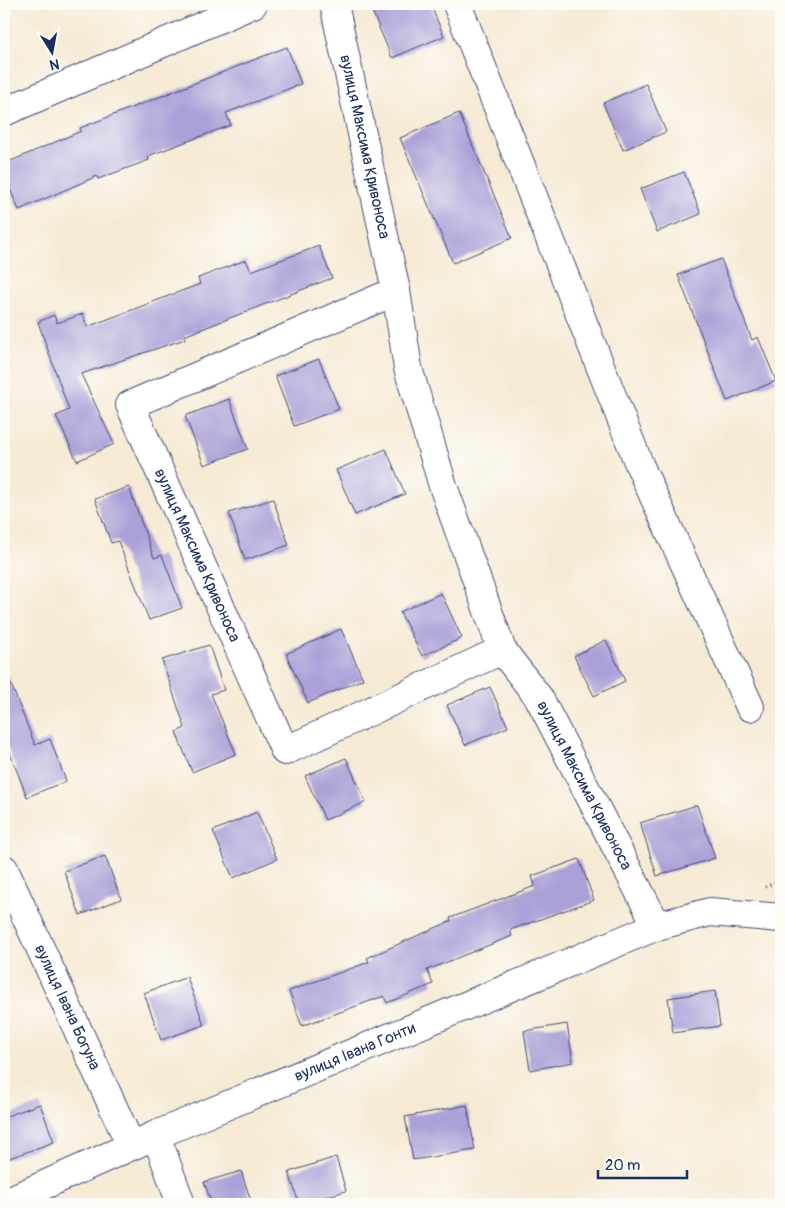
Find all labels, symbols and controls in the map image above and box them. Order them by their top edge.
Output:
north arrow [28,28,78,78]
street label: вулиця Максима Кривоноса [335,53,394,241]
text: N [48,55,61,74]
street label: вулиця Максима Кривоноса [150,465,245,645]
street label: вулиця Максима Кривоноса [532,697,636,873]
street label: вулиця Івана Богуна [30,941,105,1073]
street label: вулиця Івана Гонти [291,1018,418,1086]
scale bar [598,1148,686,1180]
text: 20 m [605,1156,640,1175]

